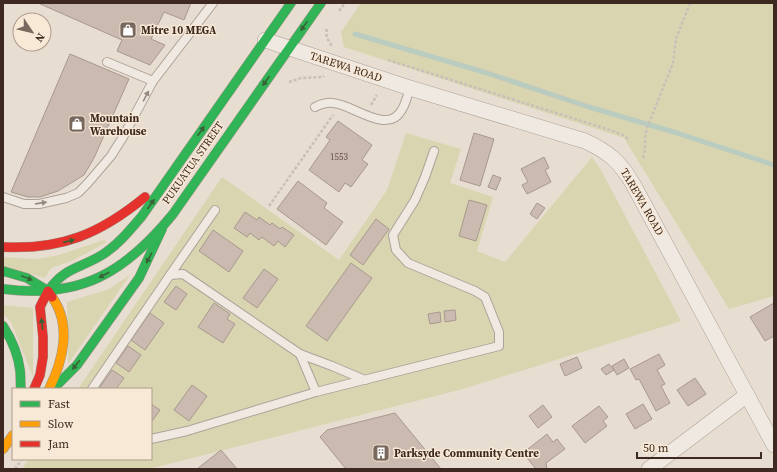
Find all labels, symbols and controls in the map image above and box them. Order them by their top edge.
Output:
north arrow [12,12,52,52]
shop icon: Mitre 10 MEGA [118,20,138,40]
one-way arrow [300,20,309,31]
place label: Mitre 10 MEGA [141,23,217,38]
text: N [31,30,48,45]
street label: TAREWA ROAD [308,48,384,86]
one-way arrow [262,75,270,86]
one-way arrow [142,90,149,101]
place label: Mountain Warehouse [90,111,147,139]
shop icon: Mountain Warehouse [67,114,87,134]
street label: PUKUATUA STREET [159,118,227,207]
one-way arrow [197,126,205,137]
house number: 1553 [330,151,348,163]
street label: TAREWA ROAD [617,166,667,238]
one-way arrow [147,199,155,209]
one-way arrow [35,200,47,206]
one-way arrow [63,237,76,243]
one-way arrow [146,252,152,264]
one-way arrow [99,272,110,278]
one-way arrow [21,276,33,282]
one-way arrow [39,318,45,330]
one-way arrow [72,360,80,371]
legend [12,388,152,460]
text: Fast [48,396,70,412]
text: Slow [48,416,74,432]
scale bar [637,434,761,460]
text: Jam [47,436,69,452]
text: 50 m [643,440,669,456]
building icon: Parksyde Community Centre [371,443,391,463]
place label: Parksyde Community Centre [394,446,539,461]

